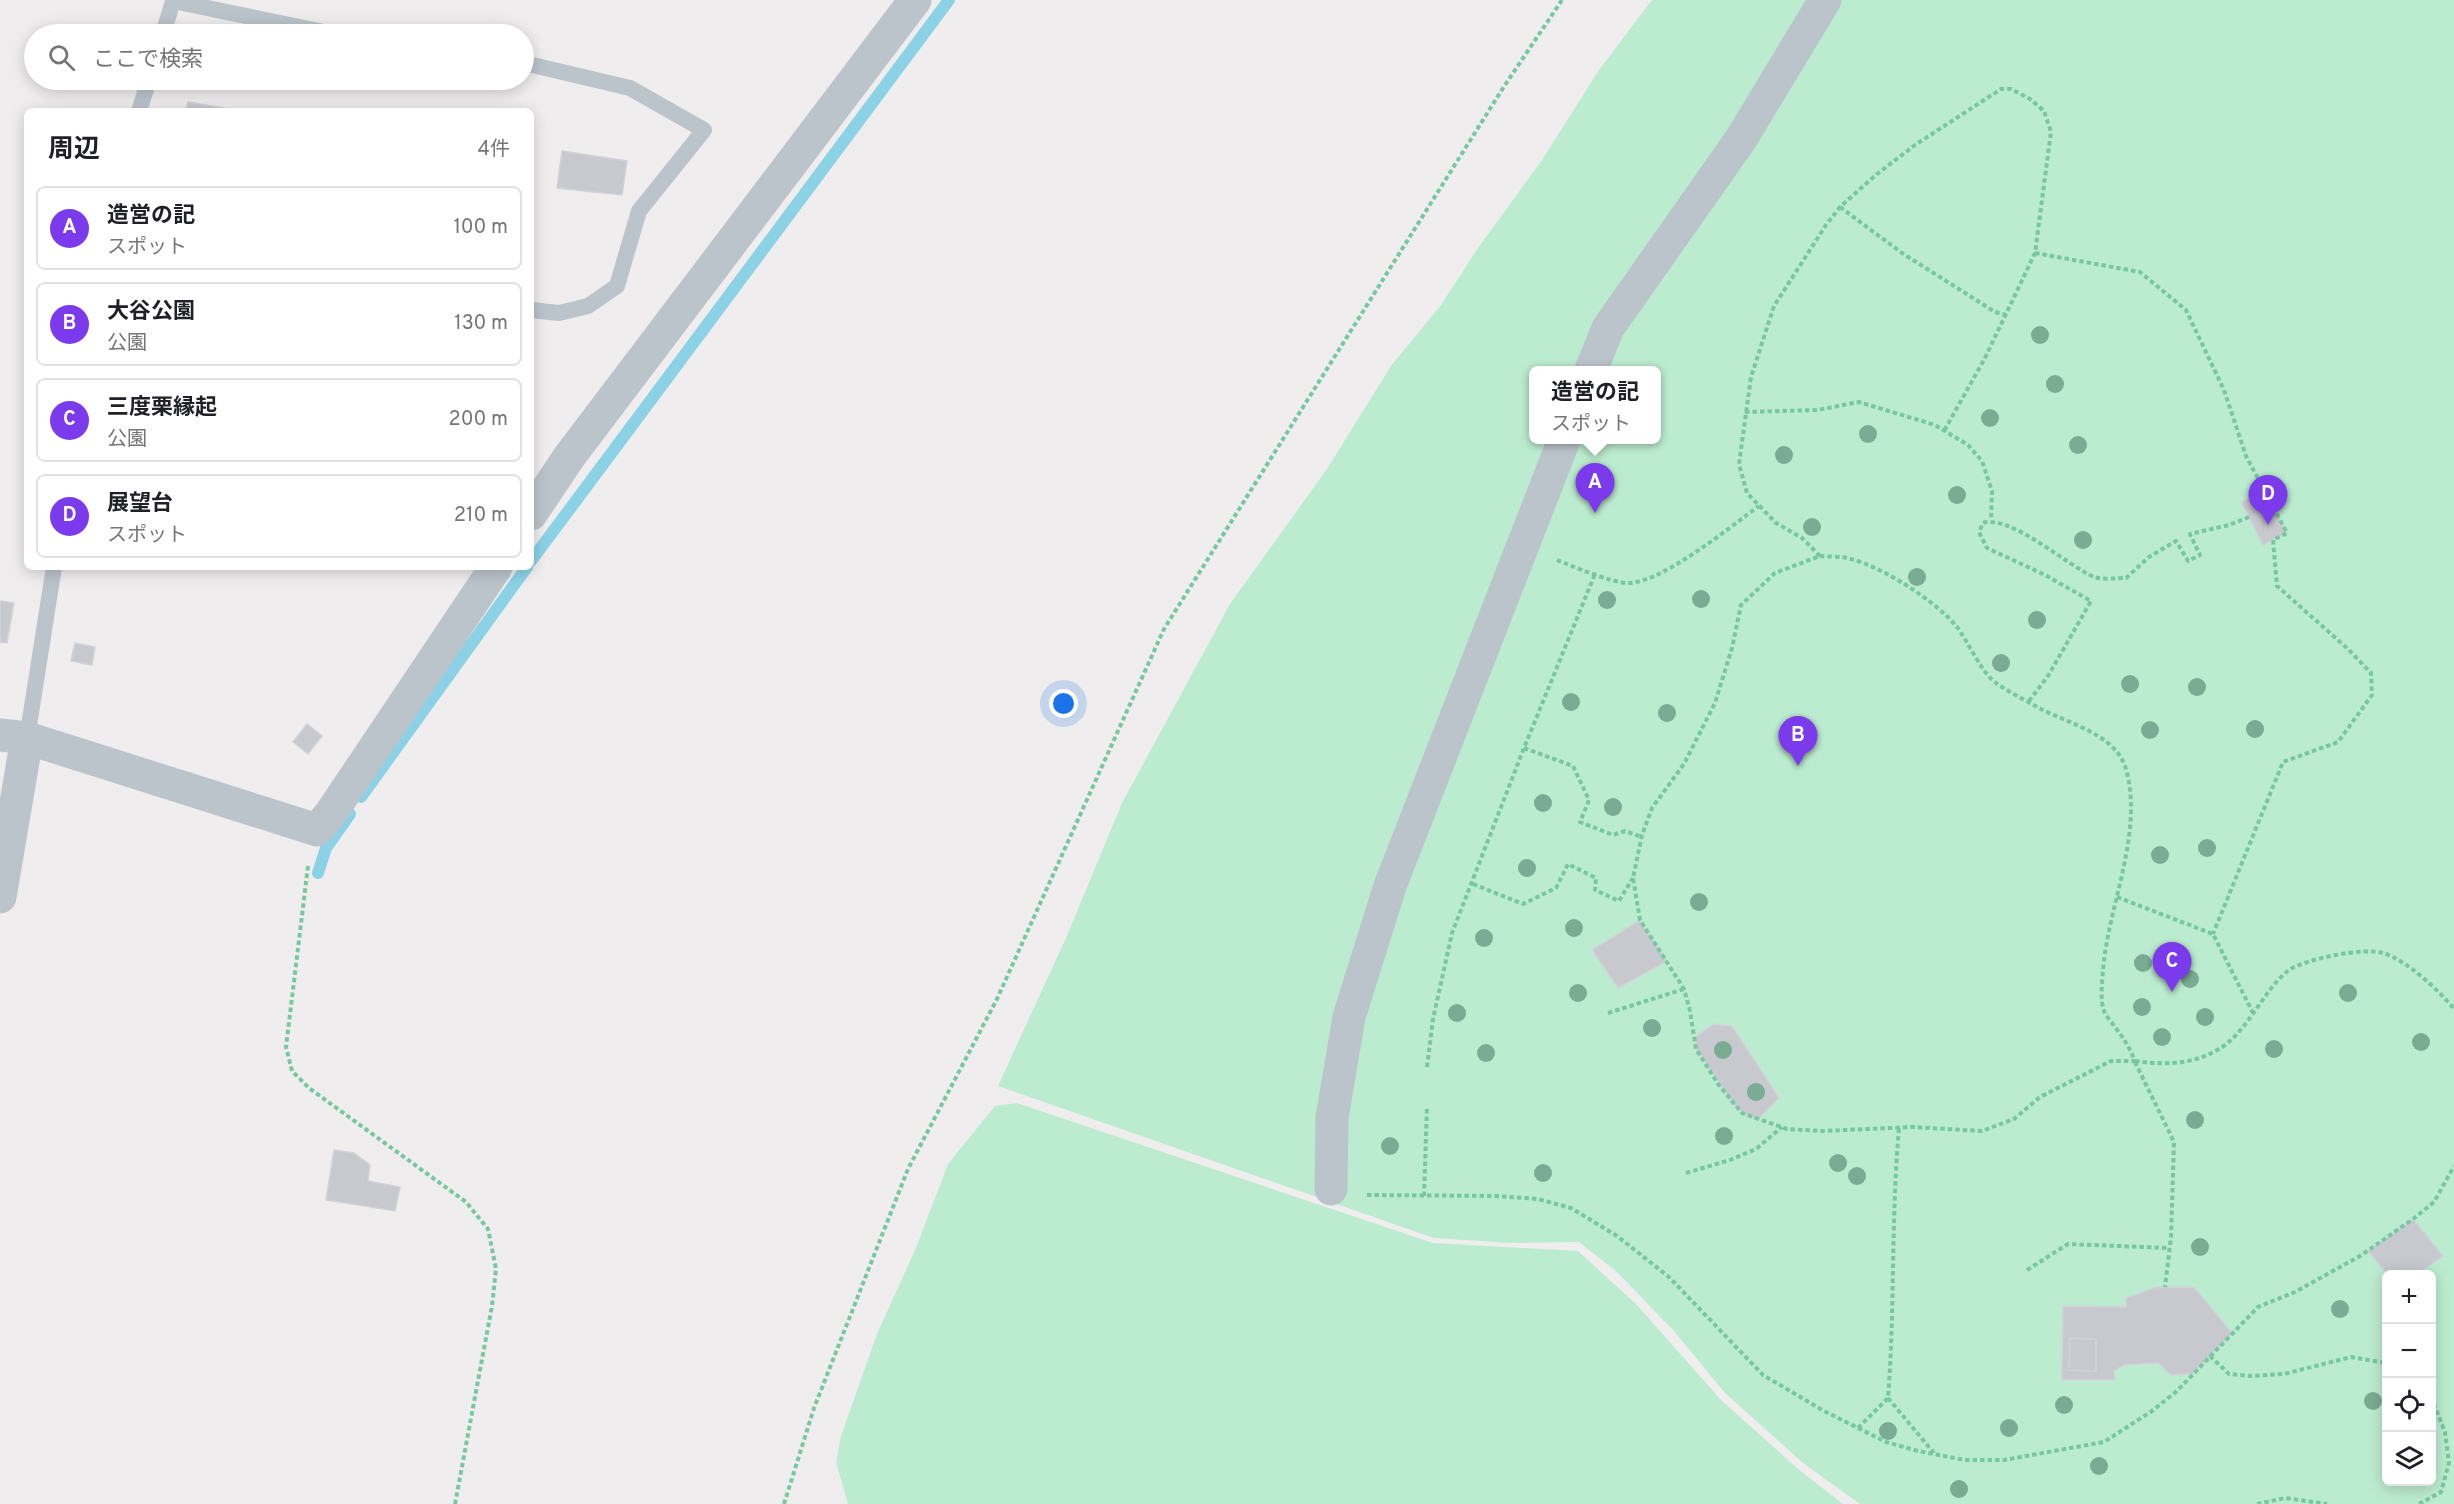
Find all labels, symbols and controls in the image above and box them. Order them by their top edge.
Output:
search box [24,24,534,90]
icon: search [45,41,78,74]
text: ここで検索 [93,47,203,74]
text: 周辺 [48,134,100,167]
text: 4件 [478,137,510,163]
text: 造営の記 [107,203,195,230]
text: A [62,215,77,241]
text: 100 m [453,215,508,241]
text: スポット [107,235,187,261]
text: 大谷公園 [107,299,195,326]
text: B [63,311,76,337]
text: 130 m [454,311,508,337]
text: 公園 [107,331,147,357]
popup [1529,366,1661,444]
text: 造営の記 [1551,380,1639,407]
text: 三度栗縁起 [107,395,217,422]
text: C [63,407,76,433]
text: 200 m [449,407,508,433]
text: スポット [1551,412,1631,438]
text: 公園 [107,427,147,453]
pin: A [1576,464,1614,513]
pin: D [2248,476,2288,525]
text: 展望台 [107,491,173,518]
text: D [62,503,77,529]
text: 210 m [454,503,508,529]
text: スポット [107,523,187,549]
your location [1049,689,1078,718]
pin: B [1778,716,1818,766]
pin: C [2152,942,2192,992]
map controls [2382,1270,2436,1486]
button: + [2382,1270,2436,1324]
button: − [2382,1324,2436,1378]
button: locate [2382,1378,2436,1432]
button: layers [2382,1432,2436,1486]

